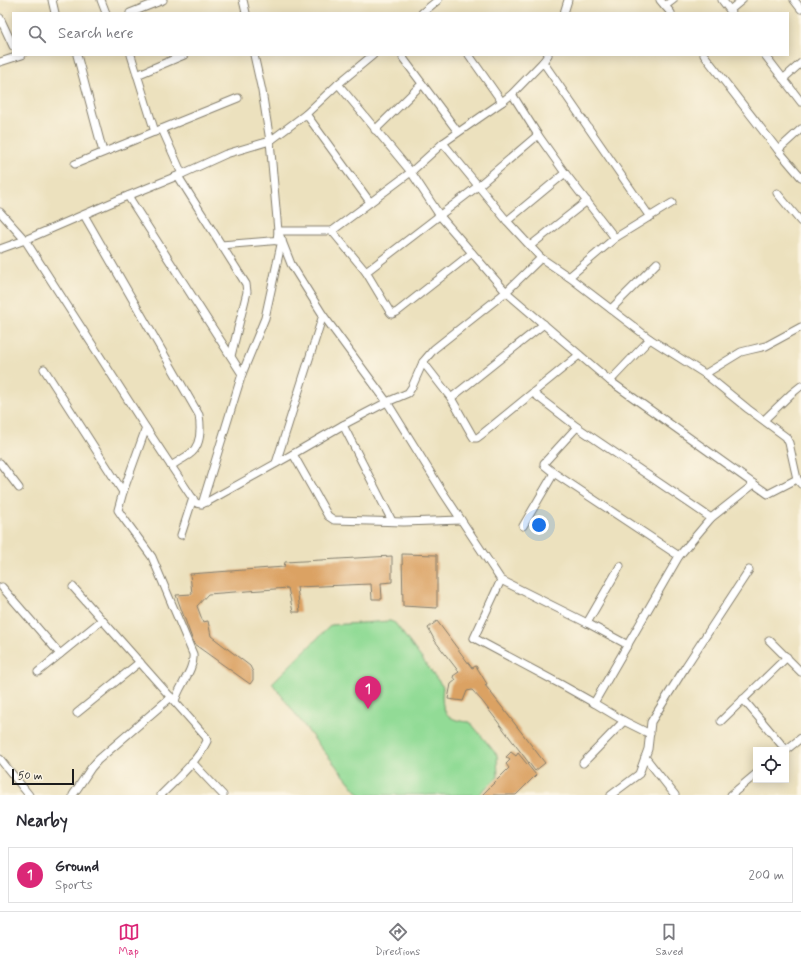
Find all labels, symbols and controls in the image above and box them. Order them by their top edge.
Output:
search box [12,12,789,56]
icon: search [26,23,48,45]
text: Search here [58,24,134,44]
your location [529,515,549,535]
pin: 1 [355,676,381,709]
map controls [753,747,789,783]
button: locate [753,747,789,783]
scale bar [12,767,74,786]
text: 50 m [18,769,43,783]
text: Nearby [16,810,68,832]
text: Ground [55,857,99,877]
text: 1 [27,867,33,884]
text: 200 m [749,867,784,884]
text: Sports [55,877,93,894]
tab: Map [118,921,140,959]
tab: Directions [375,921,420,959]
tab: Saved [656,921,683,959]

